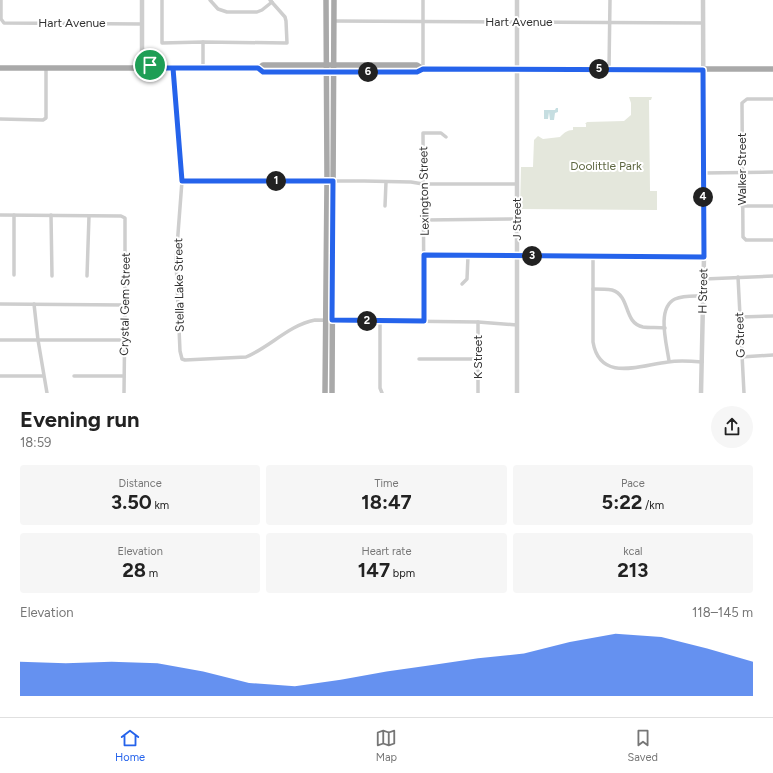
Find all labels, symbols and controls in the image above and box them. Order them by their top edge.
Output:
street label: Hart Avenue [485,15,553,29]
street label: Hart Avenue [38,16,106,30]
pin [133,48,167,82]
icon: arrive [139,54,161,76]
pin: 5 [589,59,609,79]
pin: 6 [358,62,378,82]
text: 5 [596,62,602,75]
text: 6 [365,65,371,78]
street label: Walker Street [735,132,749,205]
street label: Lexington Street [416,146,432,236]
park label: Doolittle Park [570,159,642,173]
pin: 1 [266,171,286,191]
text: 1 [274,174,278,187]
pin: 4 [693,187,713,207]
text: 4 [700,190,706,203]
street label: J Street [510,197,524,240]
street label: Stella Lake Street [171,237,187,332]
pin: 3 [522,246,542,266]
text: 3 [529,249,535,262]
street label: Crystal Gem Street [117,252,133,356]
street label: H Street [696,268,710,314]
pin: 2 [357,311,377,331]
street label: G Street [732,311,748,358]
text: 2 [364,314,370,327]
street label: K Street [471,335,485,379]
text: Evening run [20,406,140,433]
button: share [711,406,753,448]
text: 18:59 [20,435,51,450]
text: Distance [119,477,162,490]
text: Time [374,477,398,490]
text: Pace [621,477,645,490]
text: 3.50 [111,490,152,514]
text: 18:47 [361,490,412,514]
text: 5:22 [602,490,642,514]
text: km [152,499,169,512]
text: /km [642,499,664,512]
text: Elevation [118,545,163,558]
text: Heart rate [362,545,411,558]
text: kcal [623,545,642,558]
text: 28 [122,558,146,582]
text: 147 [358,558,390,582]
text: 213 [617,558,648,582]
text: m [146,567,158,580]
text: bpm [390,567,415,580]
text: Elevation [20,605,73,620]
text: 118–145 m [692,605,753,620]
tab: Home [115,727,145,764]
tab: Map [375,727,397,764]
tab: Saved [628,727,658,764]

